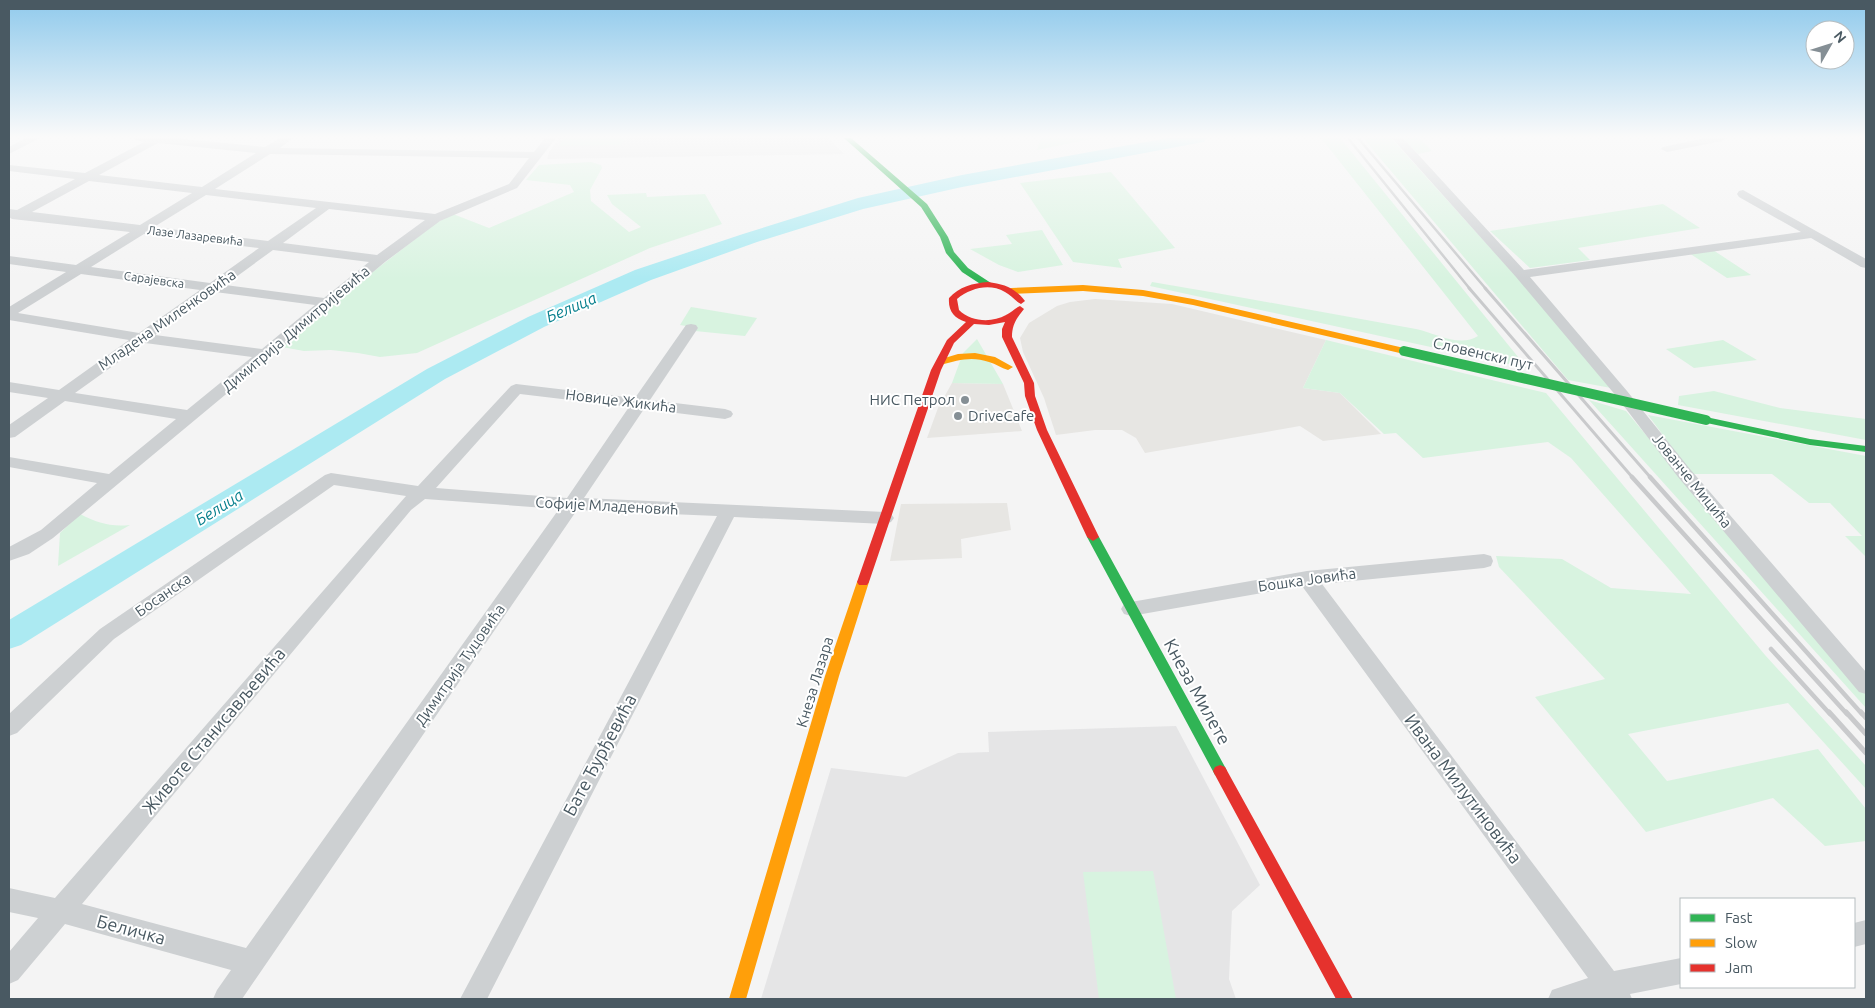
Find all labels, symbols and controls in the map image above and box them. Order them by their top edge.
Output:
north arrow [1805,20,1855,70]
text: N [1831,28,1850,46]
street label: Лазе Лазаревића [146,223,244,248]
street label: Димитрија Димитријевића [219,262,373,395]
street label: Младена Миленковића [95,266,239,374]
street label: Сарајевска [123,269,185,290]
water label: Белица [543,288,599,326]
street label: Словенски пут [1431,334,1535,373]
street label: Новице Жикића [565,385,677,416]
place label: НИС Петрол [870,391,955,408]
marker: НИС Петрол [959,394,971,406]
place label: DriveCafe [968,407,1034,424]
marker: DriveCafe [952,410,964,422]
street label: Јованче Мицића [1649,430,1736,531]
water label: Белица [192,485,246,529]
street label: Софије Младеновић [535,493,679,518]
street label: Бошка Јовића [1257,564,1357,595]
street label: Босанска [132,569,194,620]
street label: Димитрија Туцовића [411,601,508,729]
street label: Кнеза Лазара [793,634,836,729]
street label: Кнеза Милете [1160,635,1235,748]
street label: Животе Станисављевића [138,643,289,818]
street label: Бате Ђурђевића [559,690,641,819]
street label: Ивана Милутиновића [1401,710,1526,867]
legend [1680,898,1855,988]
text: Fast [1725,909,1753,926]
street label: Беличка [95,910,168,948]
text: Slow [1725,934,1758,951]
text: Jam [1725,959,1753,976]

